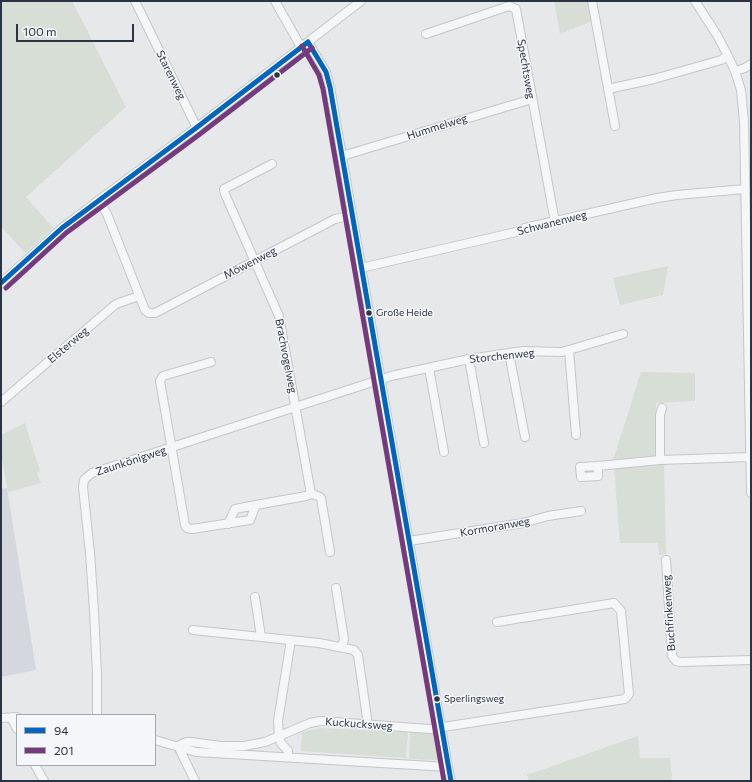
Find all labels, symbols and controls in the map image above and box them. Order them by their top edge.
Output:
scale bar [18,16,136,42]
text: 100 m [23,24,57,38]
street label: Spechtsweg [514,38,538,100]
street label: Starenweg [153,48,189,102]
unlabelled marker [272,70,282,80]
street label: Hummelweg [405,112,469,142]
street label: Schwanenweg [516,208,588,238]
street label: Möwenweg [221,244,279,282]
place label: Große Heide [376,307,433,319]
marker: Große Heide [364,308,374,318]
street label: Brachvogelweg [272,318,300,394]
street label: Elsterweg [45,324,91,366]
street label: Storchenweg [469,346,535,366]
street label: Zaunkönigweg [94,443,168,479]
street label: Kormoranweg [459,514,531,540]
street label: Buchfinkenweg [660,574,678,652]
place label: Sperlingsweg [444,693,504,705]
marker: Sperlingsweg [432,694,442,704]
legend [16,714,156,766]
street label: Kuckucksweg [325,715,393,733]
text: 94 [54,723,68,737]
text: 201 [54,743,74,757]

